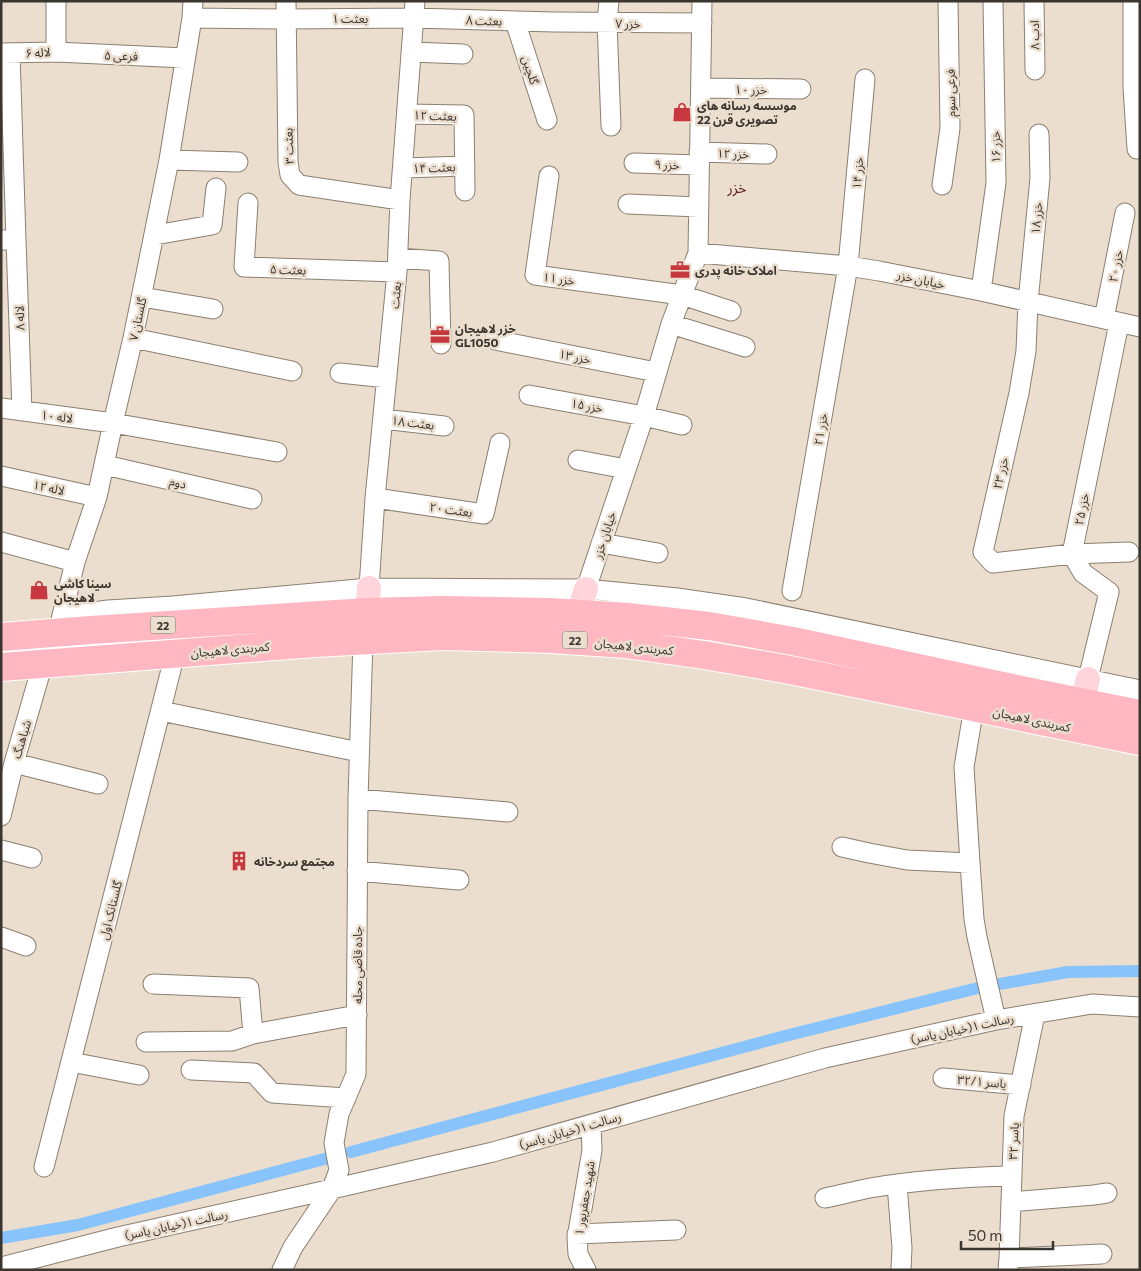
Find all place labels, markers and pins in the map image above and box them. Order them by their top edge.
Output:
place label: موسسه رسانه های تصویری قرن 22 [697,98,797,127]
shop icon: موسسه رسانه های تصویری قرن 22 [671,101,693,123]
office icon: املاک خانه پدری [669,259,691,281]
place label: املاک خانه پدری [695,263,777,280]
place label: خزر لاهیجان GL1050 [455,321,516,349]
office icon: خزر لاهیجان GL1050 [429,324,451,346]
place label: سینا کاشی لاهیجان [54,576,111,605]
shop icon: سینا کاشی لاهیجان [28,579,50,601]
building icon: مجتمع سردخانه [228,850,250,872]
place label: مجتمع سردخانه [254,854,335,871]

